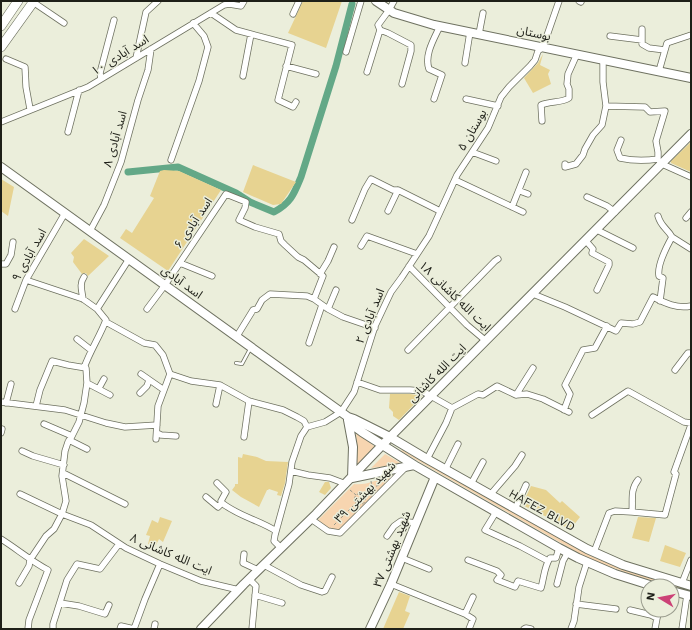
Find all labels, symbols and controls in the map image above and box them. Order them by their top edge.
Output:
street label: بوستان [516,23,552,43]
street label: اسد آبادی ۱۰ [89,32,151,78]
street label: بوستان ۵ [455,107,489,153]
street label: اسد آبادی ۸ [100,109,130,169]
street label: اسد آبادی ۶ [171,195,215,251]
street label: اسد آبادی ۹ [9,226,49,284]
street label: ایت الله کاشانی ۱۸ [416,258,494,334]
street label: اسد آبادی [159,262,205,302]
street label: اسد آبادی ۲ [353,286,387,346]
street label: ایت الله کاشانی [405,341,469,405]
street label: شهید بهشتی ۳۹ [331,458,399,526]
street label: HAFEZ BLVD [506,486,578,534]
street label: شهید بهشتی ۳۷ [370,509,414,589]
street label: ایت الله کاشانی ۸ [128,530,214,578]
north arrow [640,578,680,618]
text: N [644,591,658,601]

